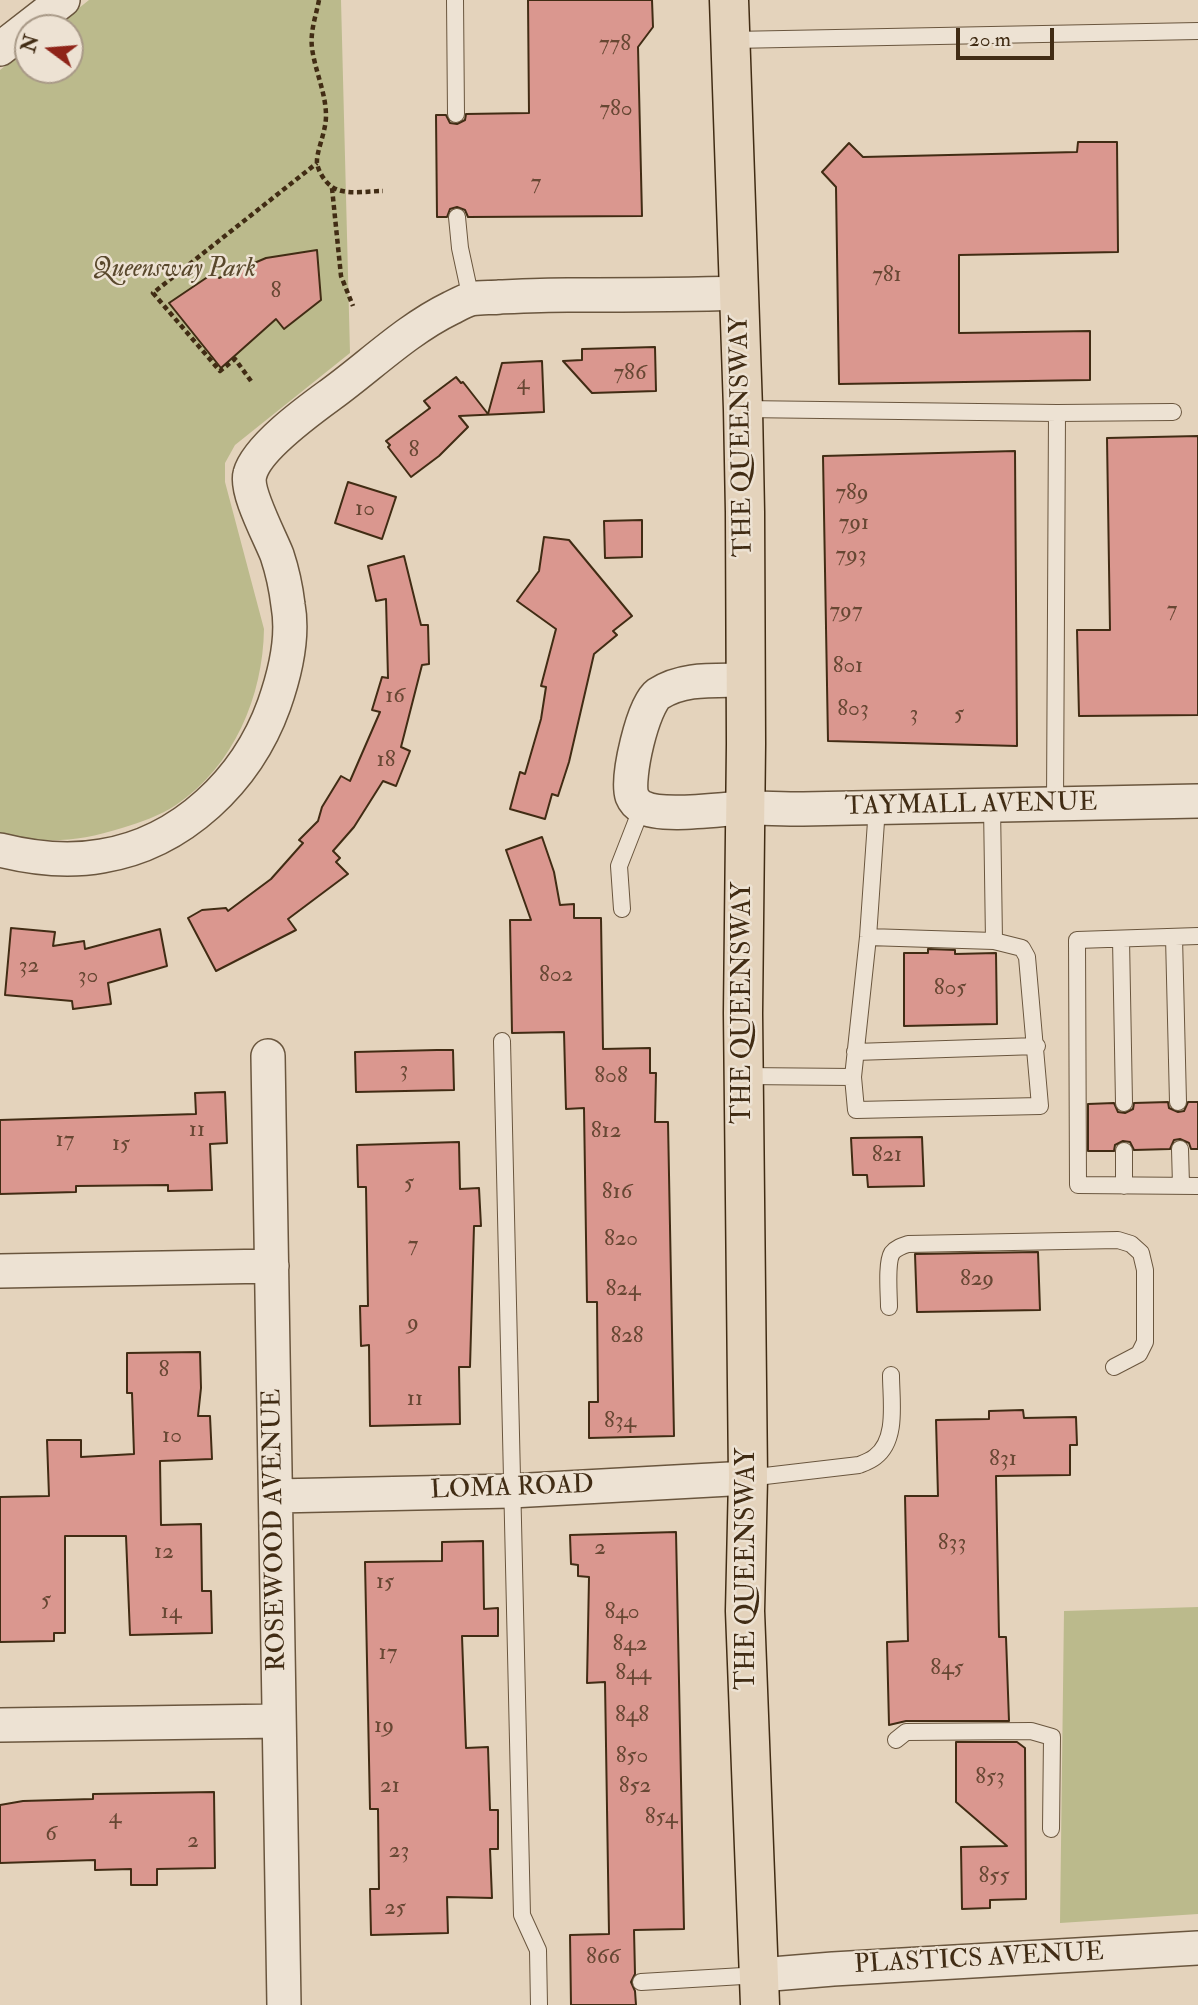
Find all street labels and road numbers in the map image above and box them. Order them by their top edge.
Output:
street label: THE QUEENSWAY [725,315,761,557]
street label: TAYMALL AVENUE [844,788,1098,824]
street label: THE QUEENSWAY [728,882,760,1124]
street label: ROSEWOOD AVENUE [258,1388,294,1672]
street label: THE QUEENSWAY [732,1448,764,1690]
street label: LOMA ROAD [430,1471,594,1507]
street label: PLASTICS AVENUE [853,1938,1105,1982]

